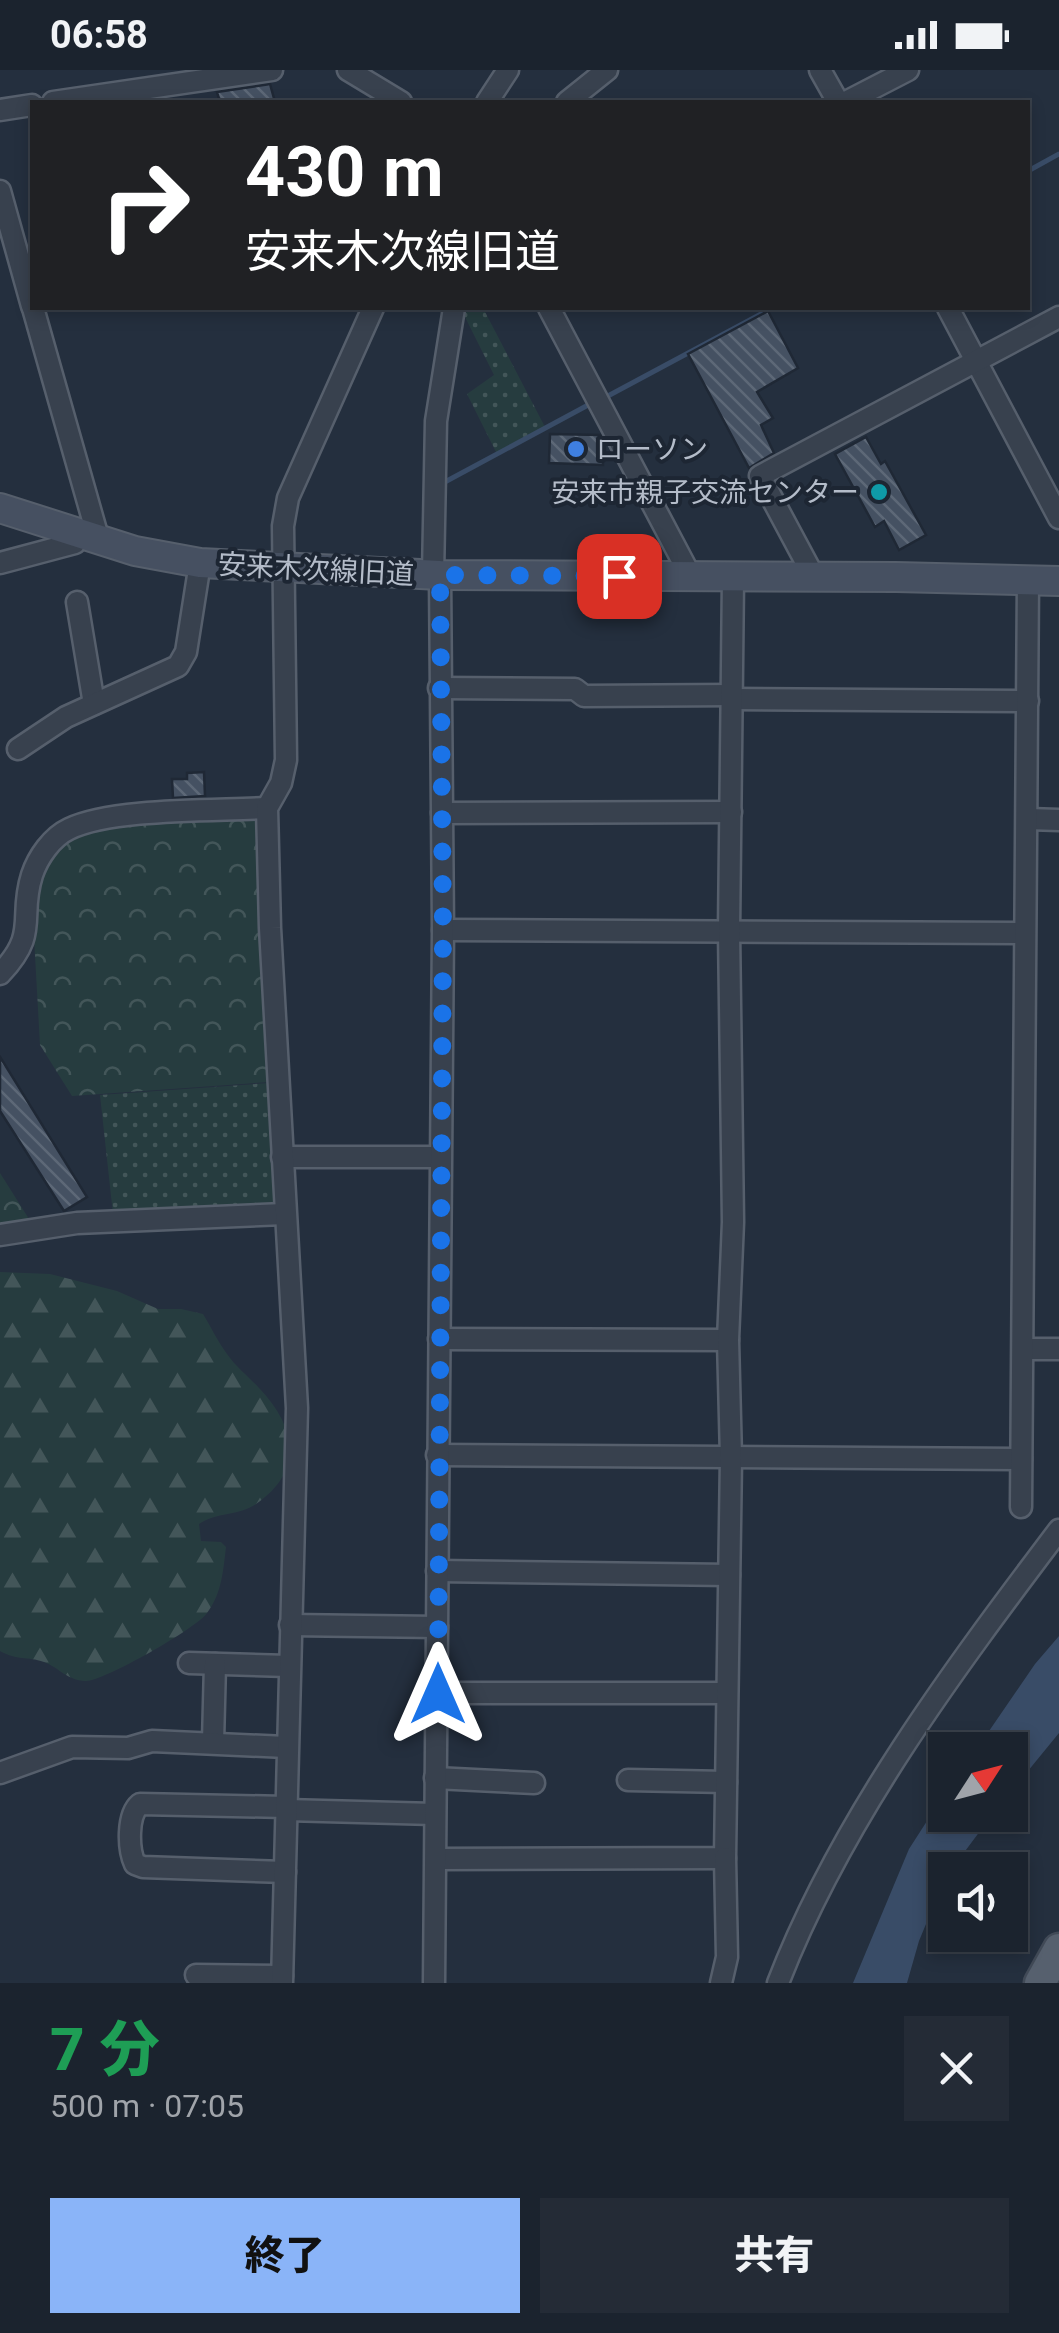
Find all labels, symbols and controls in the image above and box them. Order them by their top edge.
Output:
text: 06:58 [50,13,148,57]
text: 430 m [245,131,444,213]
icon: right [80,140,210,270]
text: 安来木次線旧道 [245,225,560,278]
place label: ローソン [596,433,708,466]
marker: ローソン [565,438,587,460]
place label: 安来市親子交流センター [551,476,859,509]
marker: 安来市親子交流センター [868,481,890,503]
pin [577,534,662,619]
street label: 安来木次線旧道 [217,548,415,591]
icon: arrive [592,549,647,604]
position arrow [386,1642,490,1746]
north arrow [928,1732,1028,1832]
map controls [928,1732,1028,1952]
button: sound [928,1852,1028,1952]
text: 7 分 [50,2014,160,2085]
button: close [904,2016,1009,2121]
text: 500 m · 07:05 [50,2087,244,2125]
button: 終了 [50,2198,520,2313]
button: 共有 [540,2198,1009,2313]

